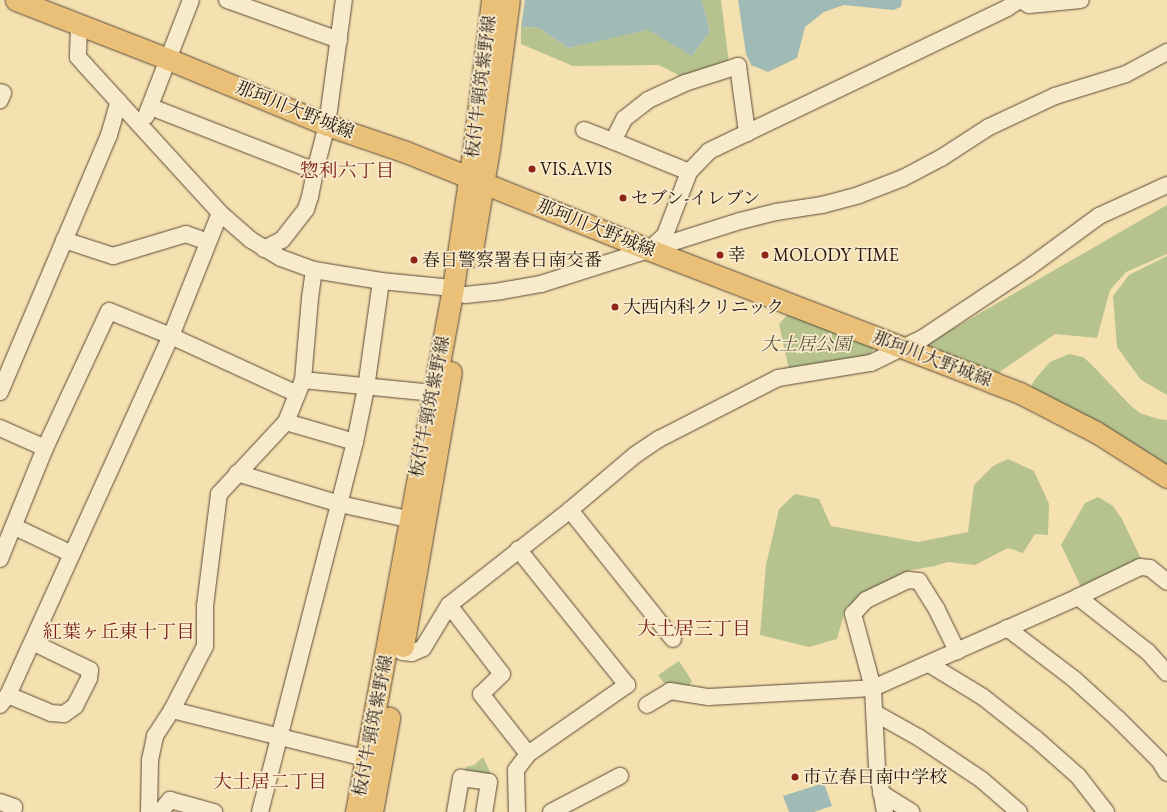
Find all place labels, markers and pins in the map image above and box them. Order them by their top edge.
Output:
place label: VIS.A.VIS [540,158,612,180]
marker: VIS.A.VIS [527,164,537,174]
place label: セブン-イレブン [631,187,762,209]
marker: セブン-イレブン [618,193,628,203]
place label: 幸 [728,244,746,266]
place label: MOLODY TIME [773,244,899,266]
place label: 春日警察署春日南交番 [422,249,602,271]
marker: 幸 [715,250,725,260]
marker: MOLODY TIME [760,250,770,260]
marker: 春日警察署春日南交番 [409,255,419,265]
place label: 大西内科クリニック [623,296,785,318]
marker: 大西内科クリニック [610,302,620,312]
place label: 市立春日南中学校 [803,766,947,788]
marker: 市立春日南中学校 [790,772,800,782]

